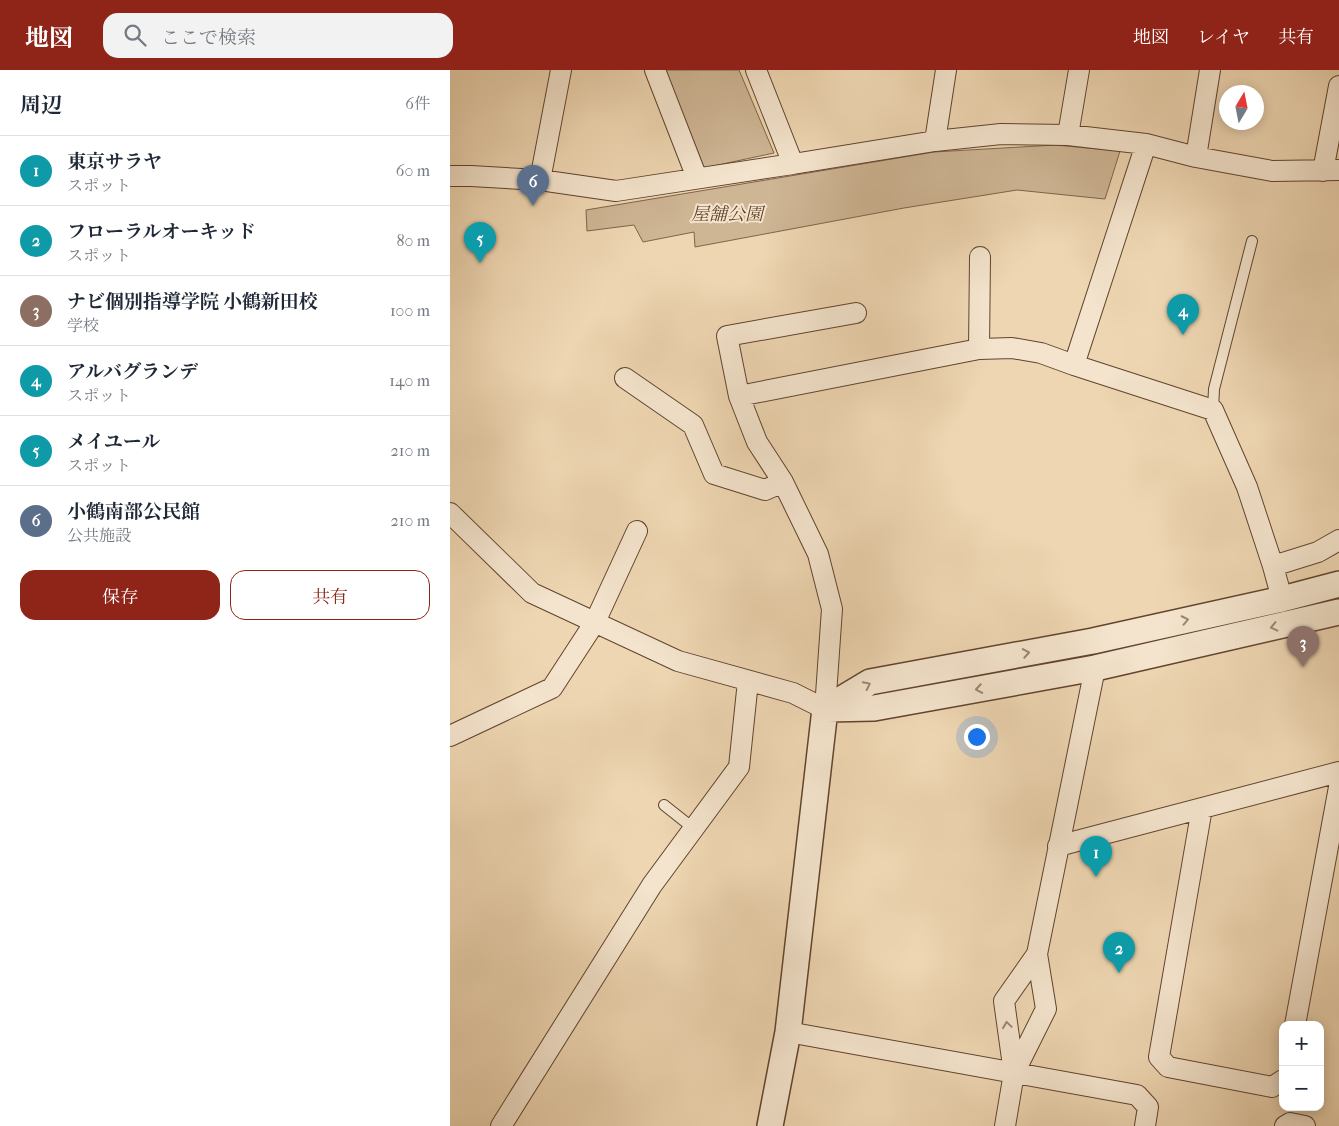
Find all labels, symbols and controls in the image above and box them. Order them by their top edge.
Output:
search box [103,13,453,58]
icon: search [121,21,149,49]
text: 地図 [25,24,73,52]
text: ここで検索 [161,27,256,49]
text: 地図 [1133,27,1169,48]
text: レイヤ [1197,27,1250,48]
text: 共有 [1278,27,1314,48]
north arrow [1219,85,1264,130]
text: 周辺 [20,93,62,117]
text: 6件 [405,94,430,113]
text: 東京サラヤ [67,151,162,173]
text: 1 [33,161,39,180]
text: 60 m [396,161,430,180]
pin: 6 [517,165,549,206]
text: スポット [67,176,131,195]
park label: 屋舗公園 [691,204,766,225]
text: フローラルオーキッド [67,221,256,243]
pin: 5 [464,222,496,263]
text: 2 [32,231,40,250]
text: 80 m [396,231,430,250]
text: スポット [67,246,131,265]
text: ナビ個別指導学院 小鶴新田校 [67,291,318,313]
pin: 4 [1167,294,1199,335]
text: 3 [33,301,39,320]
text: 100 m [390,301,430,320]
text: 学校 [67,316,99,335]
text: アルバグランデ [67,361,198,383]
text: 4 [31,371,41,390]
text: 140 m [389,371,430,390]
text: スポット [67,386,131,405]
text: メイユール [67,431,160,453]
text: 5 [33,441,39,460]
text: 210 m [391,441,430,460]
text: スポット [67,456,131,475]
text: 小鶴南部公民館 [67,501,200,523]
text: 6 [32,511,40,530]
text: 210 m [391,511,430,530]
text: 公共施設 [67,526,131,545]
button: 保存 [20,570,220,620]
button: 共有 [230,570,430,620]
one-way arrow [1181,615,1190,626]
one-way arrow [1270,621,1279,632]
pin: 3 [1287,626,1319,667]
one-way arrow [1021,648,1030,658]
one-way arrow [862,681,871,691]
one-way arrow [974,684,983,694]
your location [964,724,990,750]
pin: 1 [1080,836,1112,877]
pin: 2 [1103,932,1135,973]
one-way arrow [1002,1020,1013,1028]
map controls [1279,1021,1324,1111]
button: + [1279,1021,1324,1066]
button: − [1279,1066,1324,1111]

